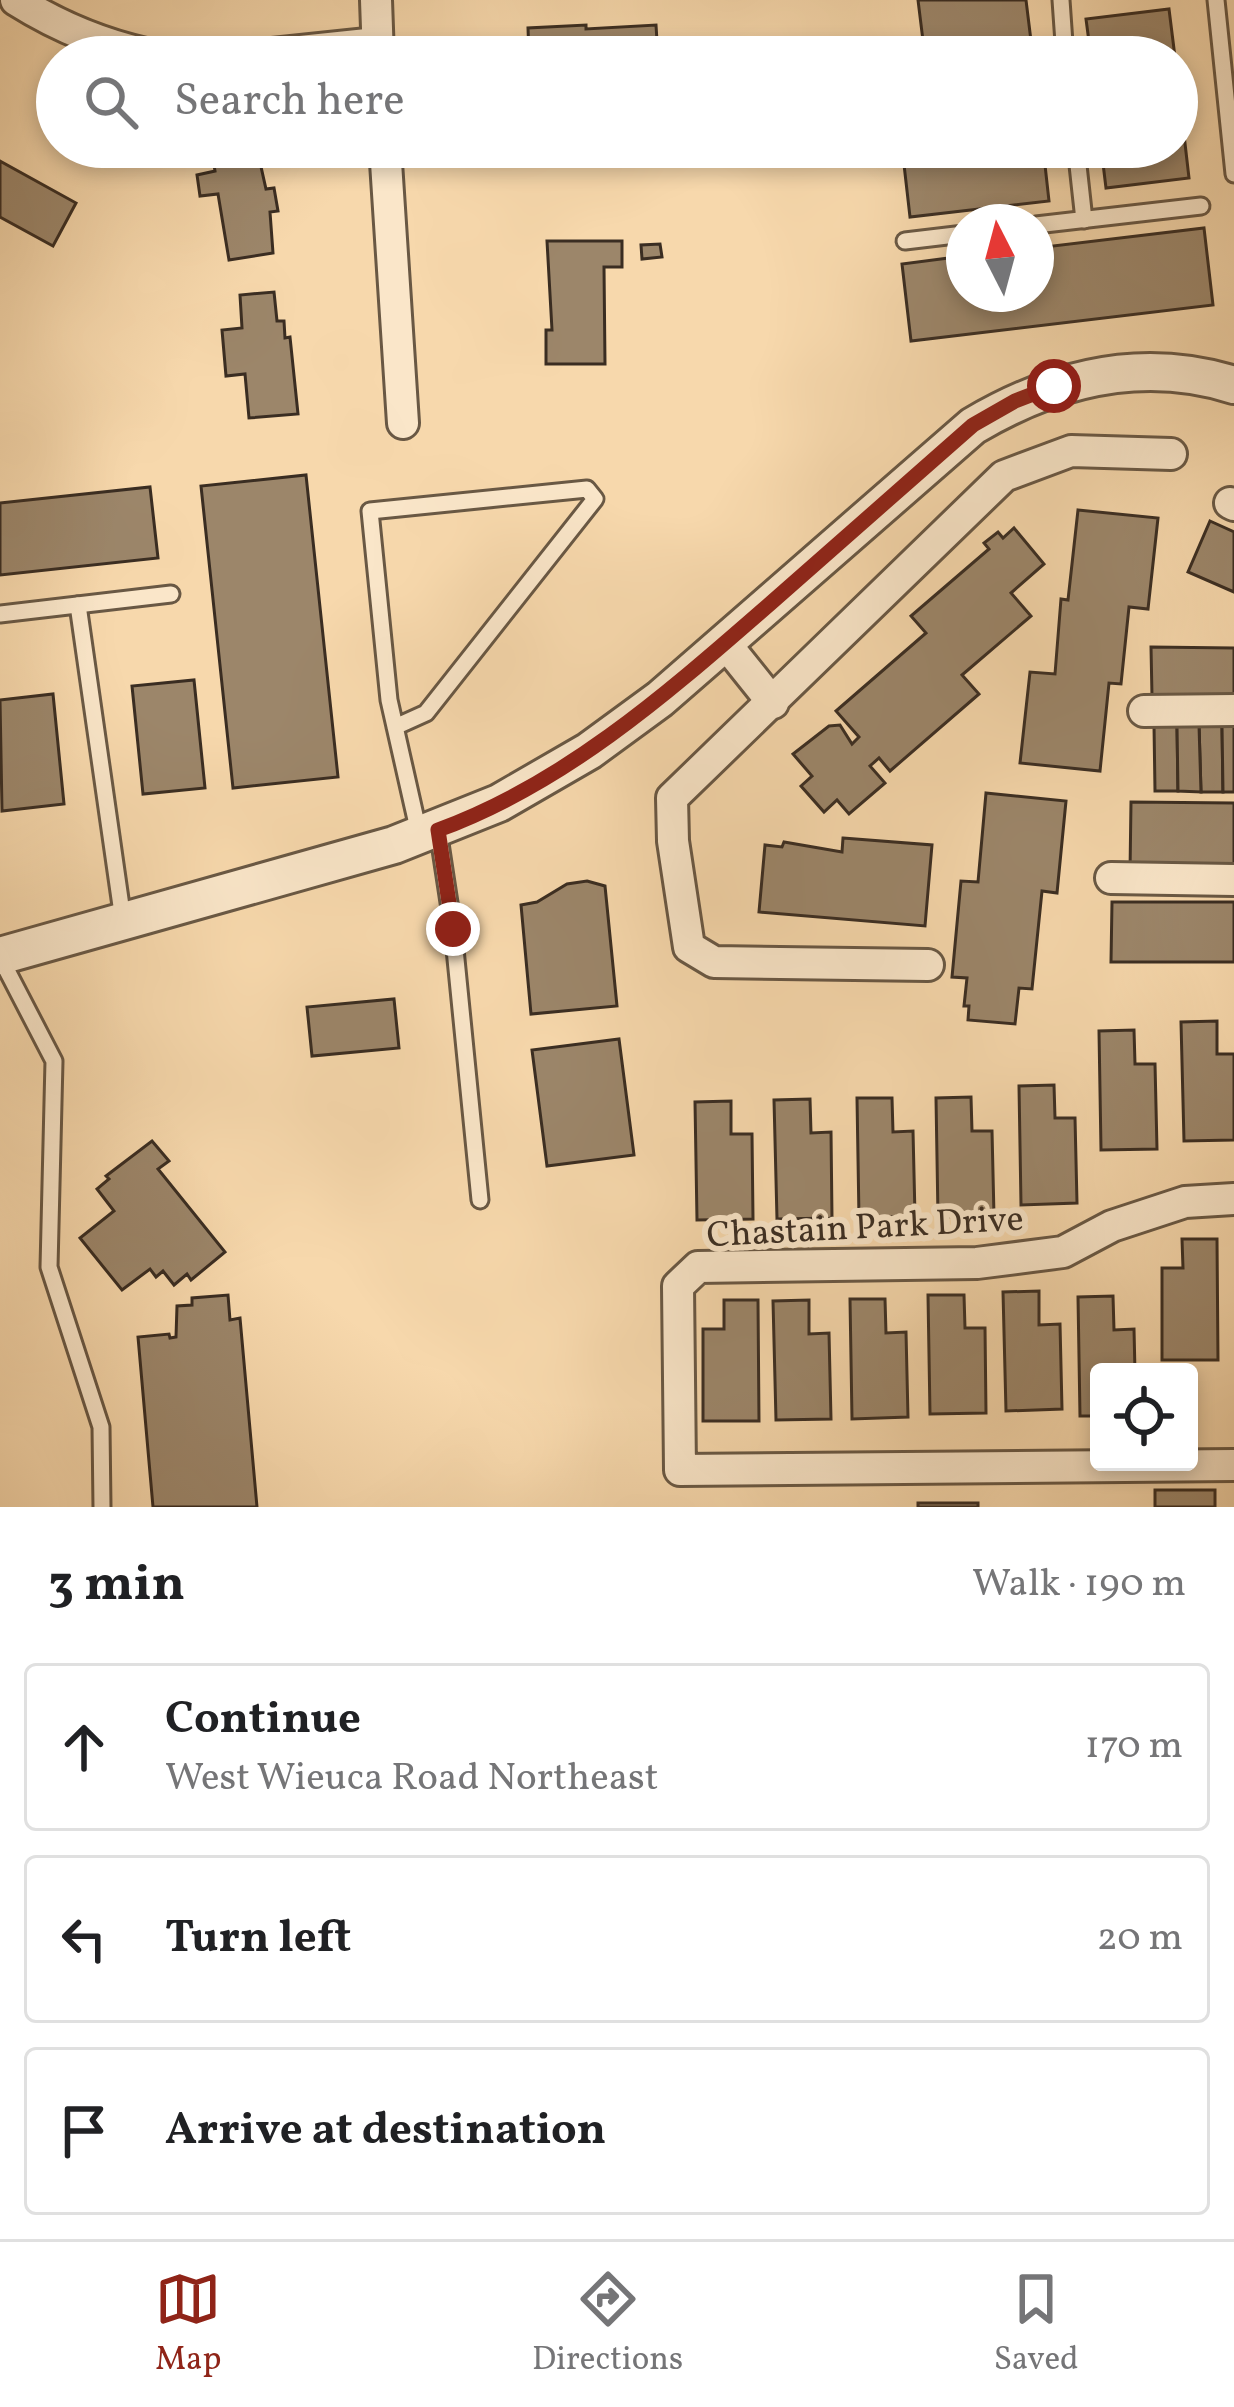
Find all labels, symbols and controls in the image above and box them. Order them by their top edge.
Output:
search box [36,36,1198,168]
icon: search [78,69,144,135]
text: Search here [174,71,405,134]
north arrow [946,204,1054,312]
route start [1027,359,1081,413]
route end [426,902,480,956]
street label: Chastain Park Drive [706,1196,1025,1262]
map controls [1090,1363,1198,1471]
button: locate [1090,1363,1198,1471]
text: 3 min [48,1550,185,1621]
text: Walk · 190 m [972,1558,1186,1612]
text: Continue [165,1689,361,1752]
icon: ahead [51,1714,117,1780]
text: 170 m [1085,1720,1183,1774]
text: West Wieuca Road Northeast [165,1752,658,1806]
icon: left [51,1906,117,1972]
text: Turn left [165,1908,351,1971]
text: 20 m [1097,1912,1183,1966]
icon: arrive [51,2098,117,2164]
text: Arrive at destination [165,2100,606,2163]
tab: Map [155,2266,221,2384]
tab: Directions [532,2266,683,2384]
tab: Saved [994,2266,1079,2384]

